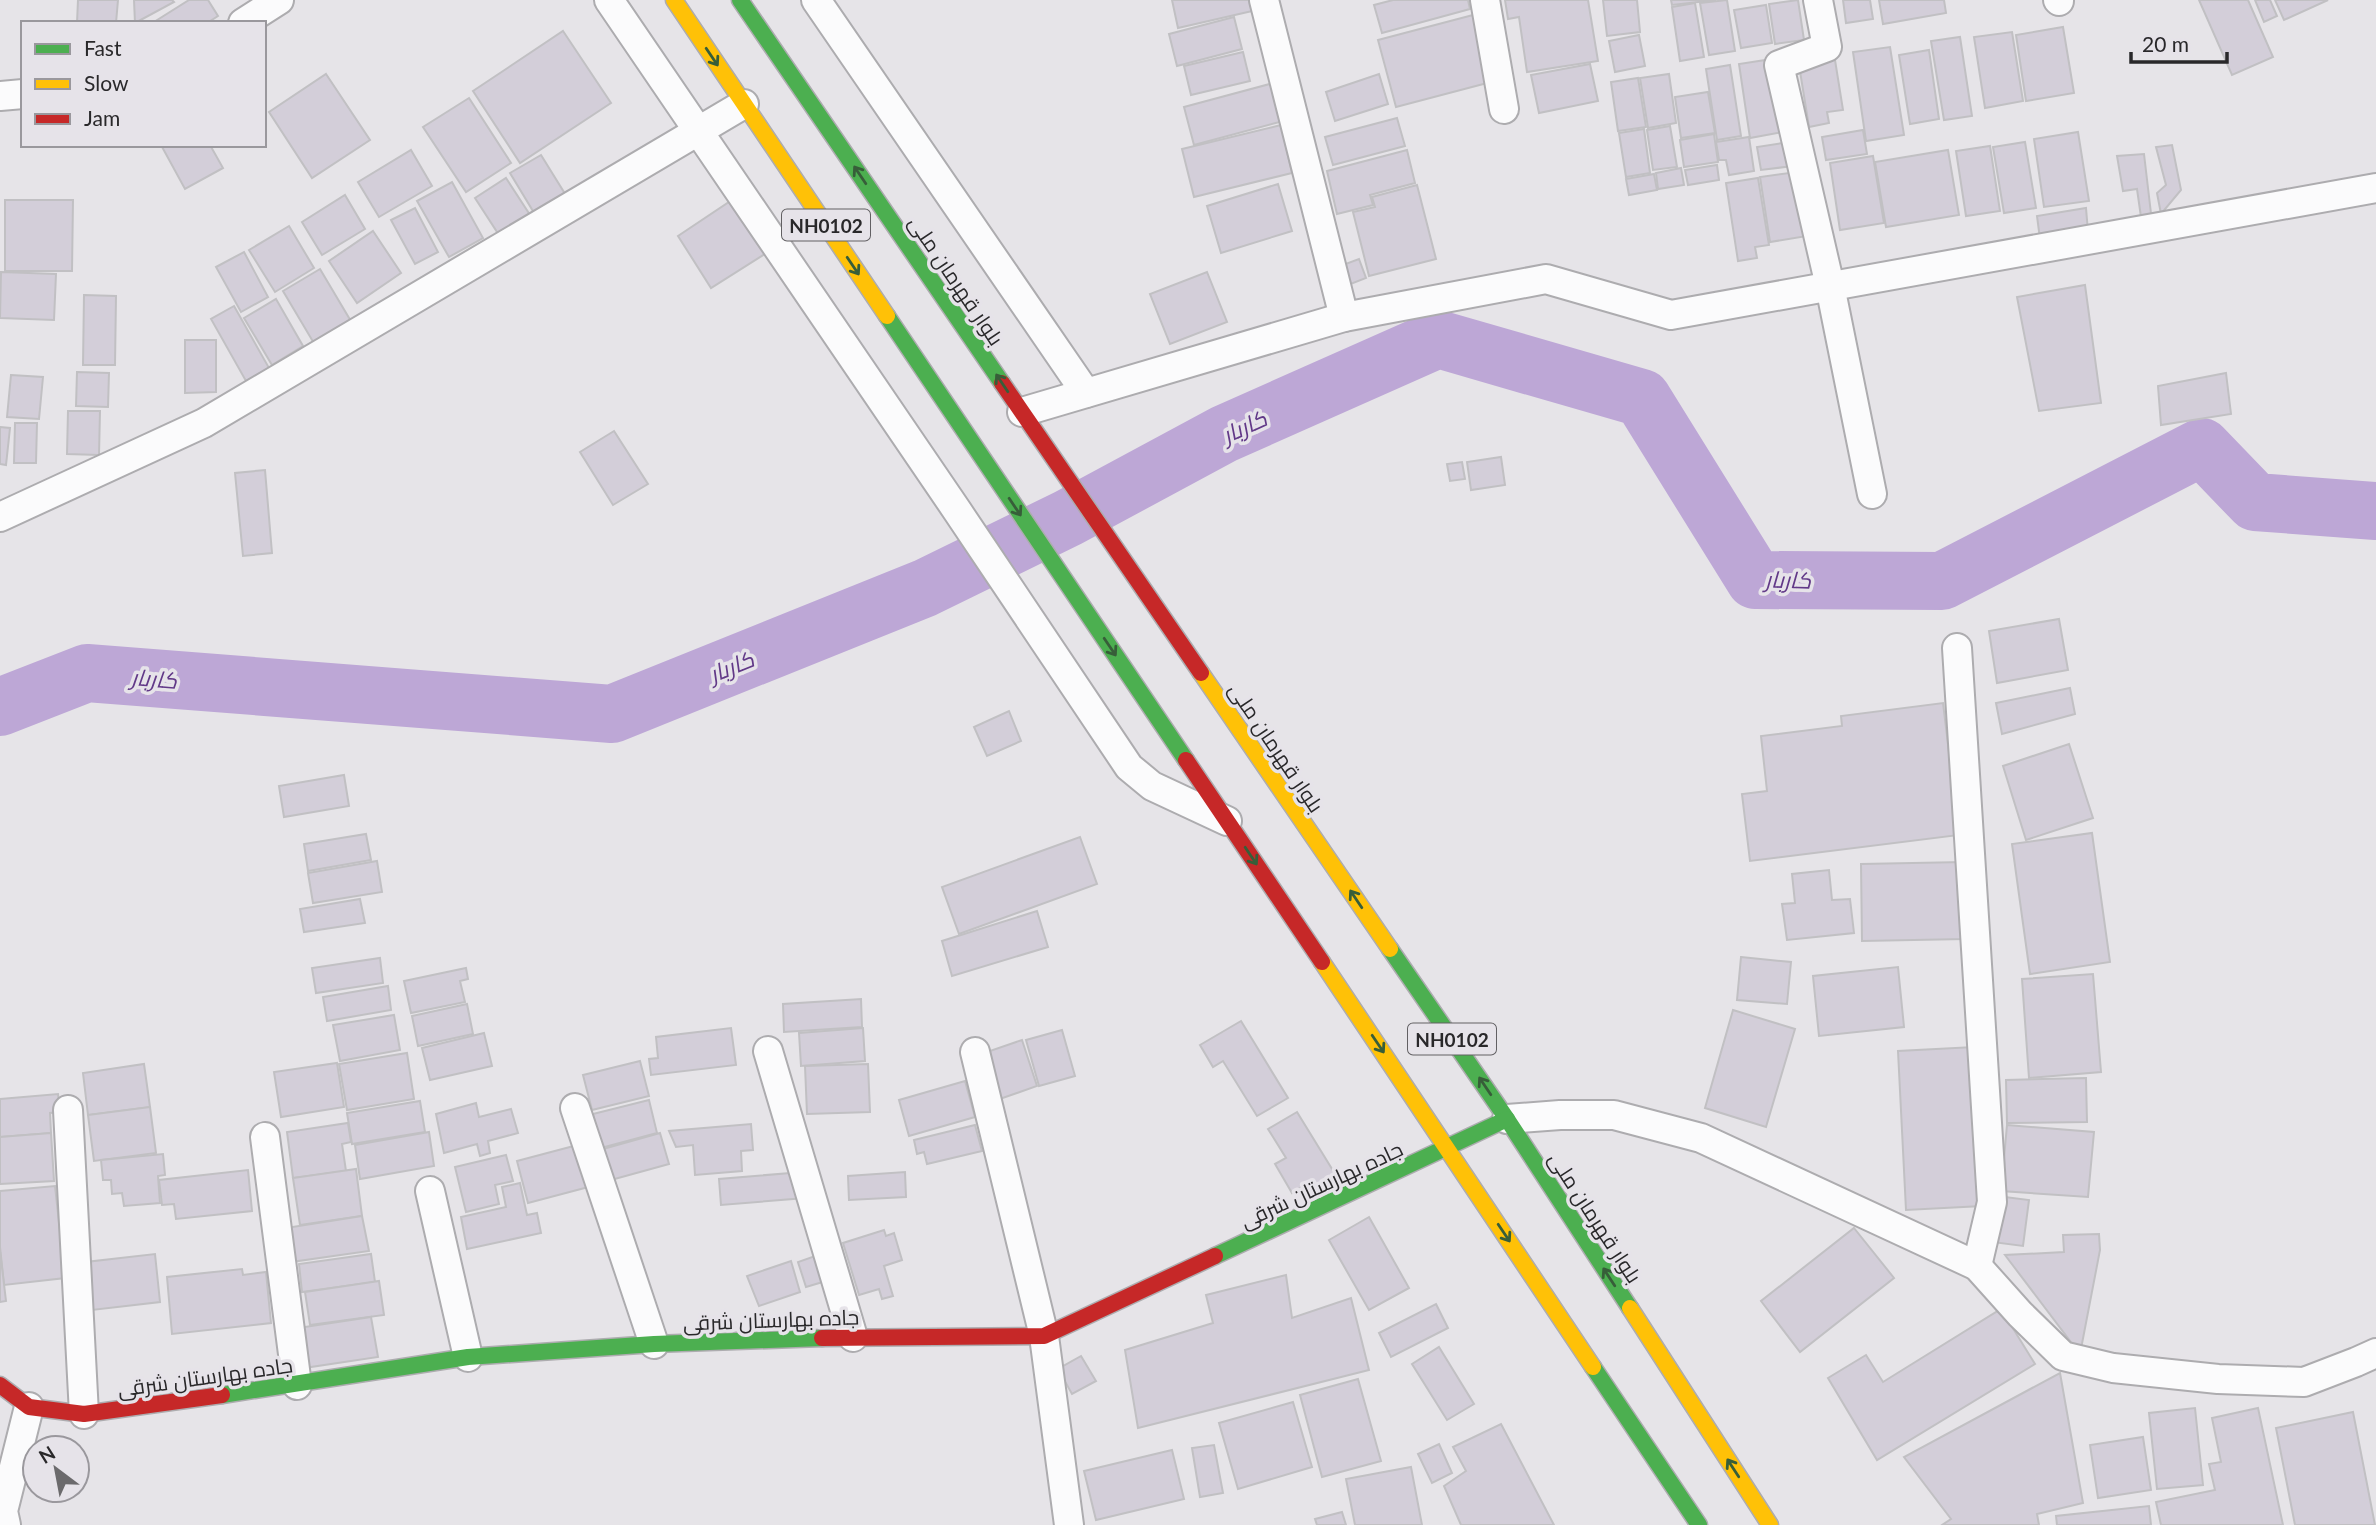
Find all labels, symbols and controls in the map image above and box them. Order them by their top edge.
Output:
legend [21,21,266,147]
scale bar [2131,21,2227,65]
text: 20 m [2142,31,2189,56]
text: Fast [84,35,122,60]
one-way arrow [705,46,719,66]
text: Slow [84,70,129,95]
text: Jam [84,105,120,130]
one-way arrow [853,166,867,185]
road number: NH0102 [782,210,870,241]
street label: بلوار قهرمان ملی [903,210,1010,351]
one-way arrow [846,255,860,275]
one-way arrow [995,374,1009,393]
water label: کاربار [1214,403,1272,451]
one-way arrow [1008,497,1023,516]
water label: کاربار [1761,564,1812,595]
one-way arrow [1103,636,1117,656]
water label: کاربار [702,644,759,690]
water label: کاربار [127,662,179,695]
street label: بلوار قهرمان ملی [1223,677,1330,818]
one-way arrow [1244,845,1258,865]
one-way arrow [1349,890,1363,909]
road number: NH0102 [1408,1023,1496,1054]
one-way arrow [1371,1034,1385,1053]
one-way arrow [1478,1077,1492,1096]
street label: جاده بهارستان شرقی [1236,1135,1407,1234]
street label: بلوار قهرمان ملی [1543,1147,1648,1288]
one-way arrow [1497,1223,1512,1242]
one-way arrow [1602,1267,1616,1287]
street label: جاده بهارستان شرقی [682,1303,860,1337]
street label: جاده بهارستان شرقی [116,1351,294,1403]
north arrow [21,1434,91,1504]
text: N [34,1441,59,1468]
one-way arrow [1725,1458,1739,1478]

